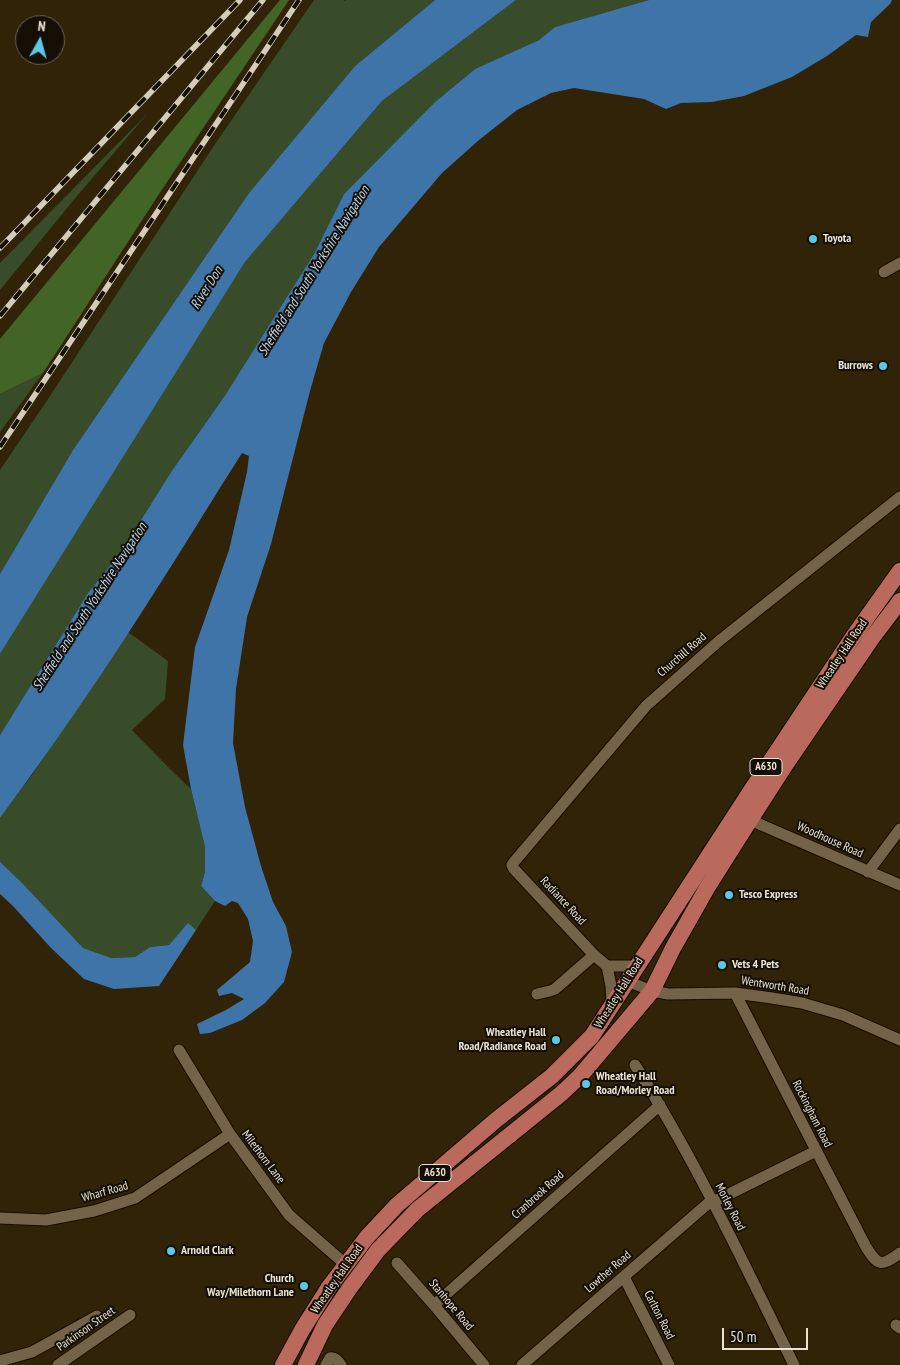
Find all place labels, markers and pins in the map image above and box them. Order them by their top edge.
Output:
place label: Toyota [823,232,851,246]
marker: Toyota [807,233,819,245]
place label: Burrows [838,359,873,373]
marker: Burrows [877,360,889,372]
place label: Tesco Express [739,888,797,902]
marker: Tesco Express [723,889,735,901]
place label: Vets 4 Pets [732,958,779,972]
marker: Vets 4 Pets [716,959,728,971]
place label: Wheatley Hall Road/Radiance Road [458,1026,546,1054]
marker: Wheatley Hall Road/Radiance Road [550,1034,562,1046]
place label: Wheatley Hall Road/Morley Road [596,1070,675,1098]
marker: Wheatley Hall Road/Morley Road [580,1078,592,1090]
place label: Arnold Clark [181,1244,234,1258]
marker: Arnold Clark [165,1245,177,1257]
place label: Church Way/Milethorn Lane [207,1272,294,1300]
marker: Church Way/Milethorn Lane [298,1280,310,1292]

